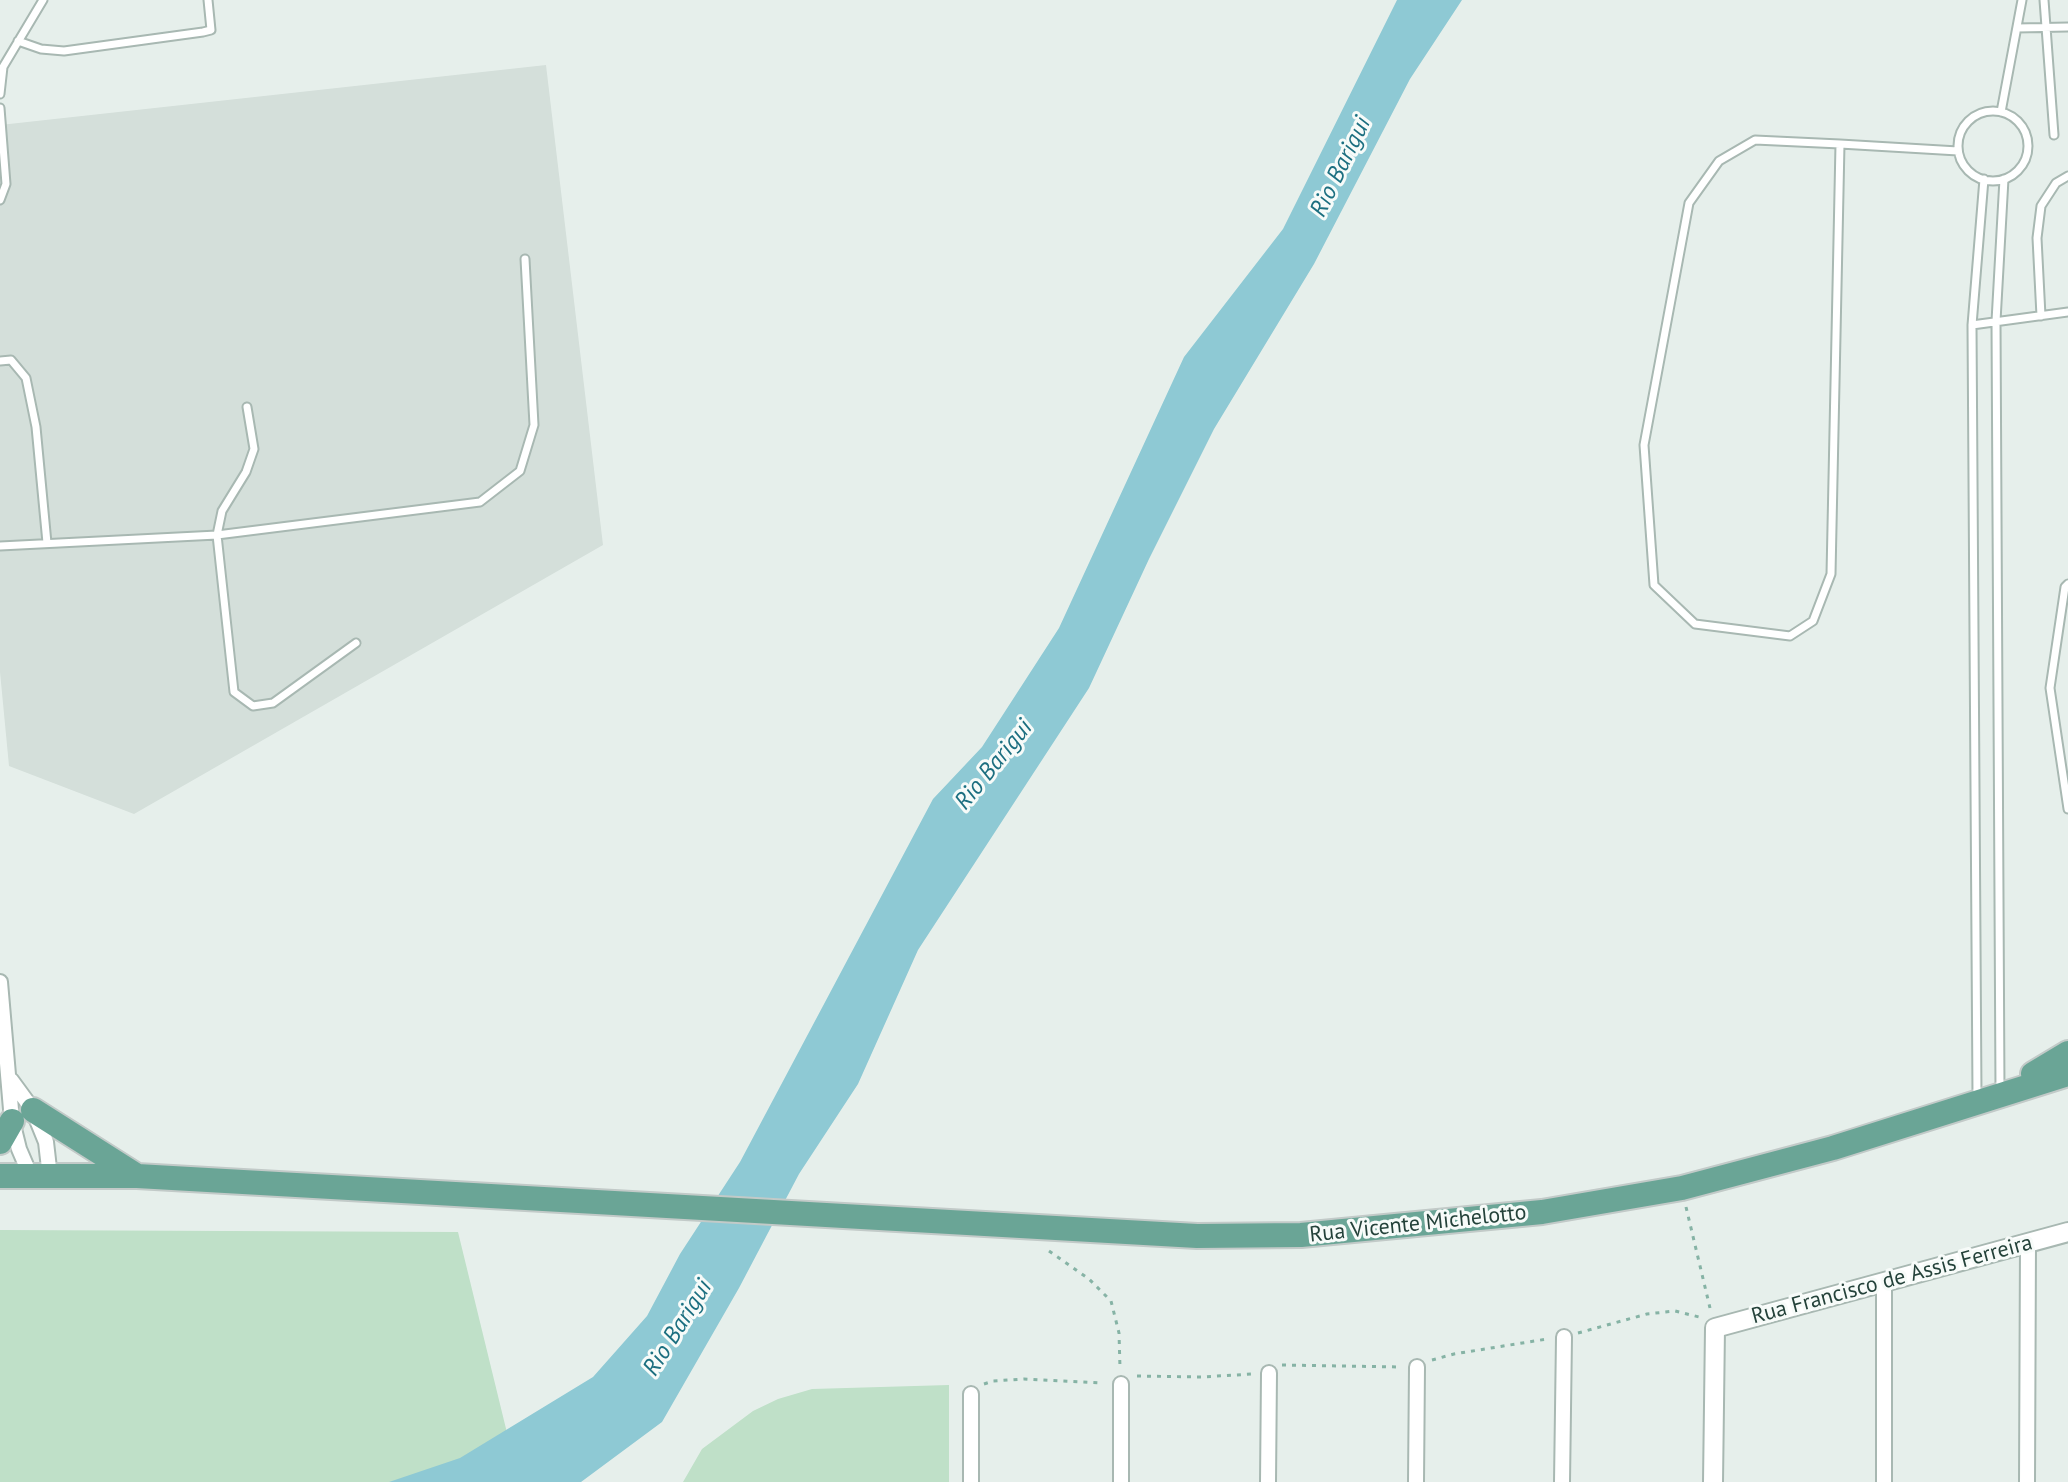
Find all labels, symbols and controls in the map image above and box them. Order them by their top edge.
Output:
water label: Rio Barigui [1304,112,1378,222]
water label: Rio Barigui [949,714,1039,816]
street label: Rua Vicente Michelotto [1308,1199,1528,1249]
street label: Rua Francisco de Assis Ferreira [1749,1230,2035,1330]
water label: Rio Barigui [637,1275,719,1381]

